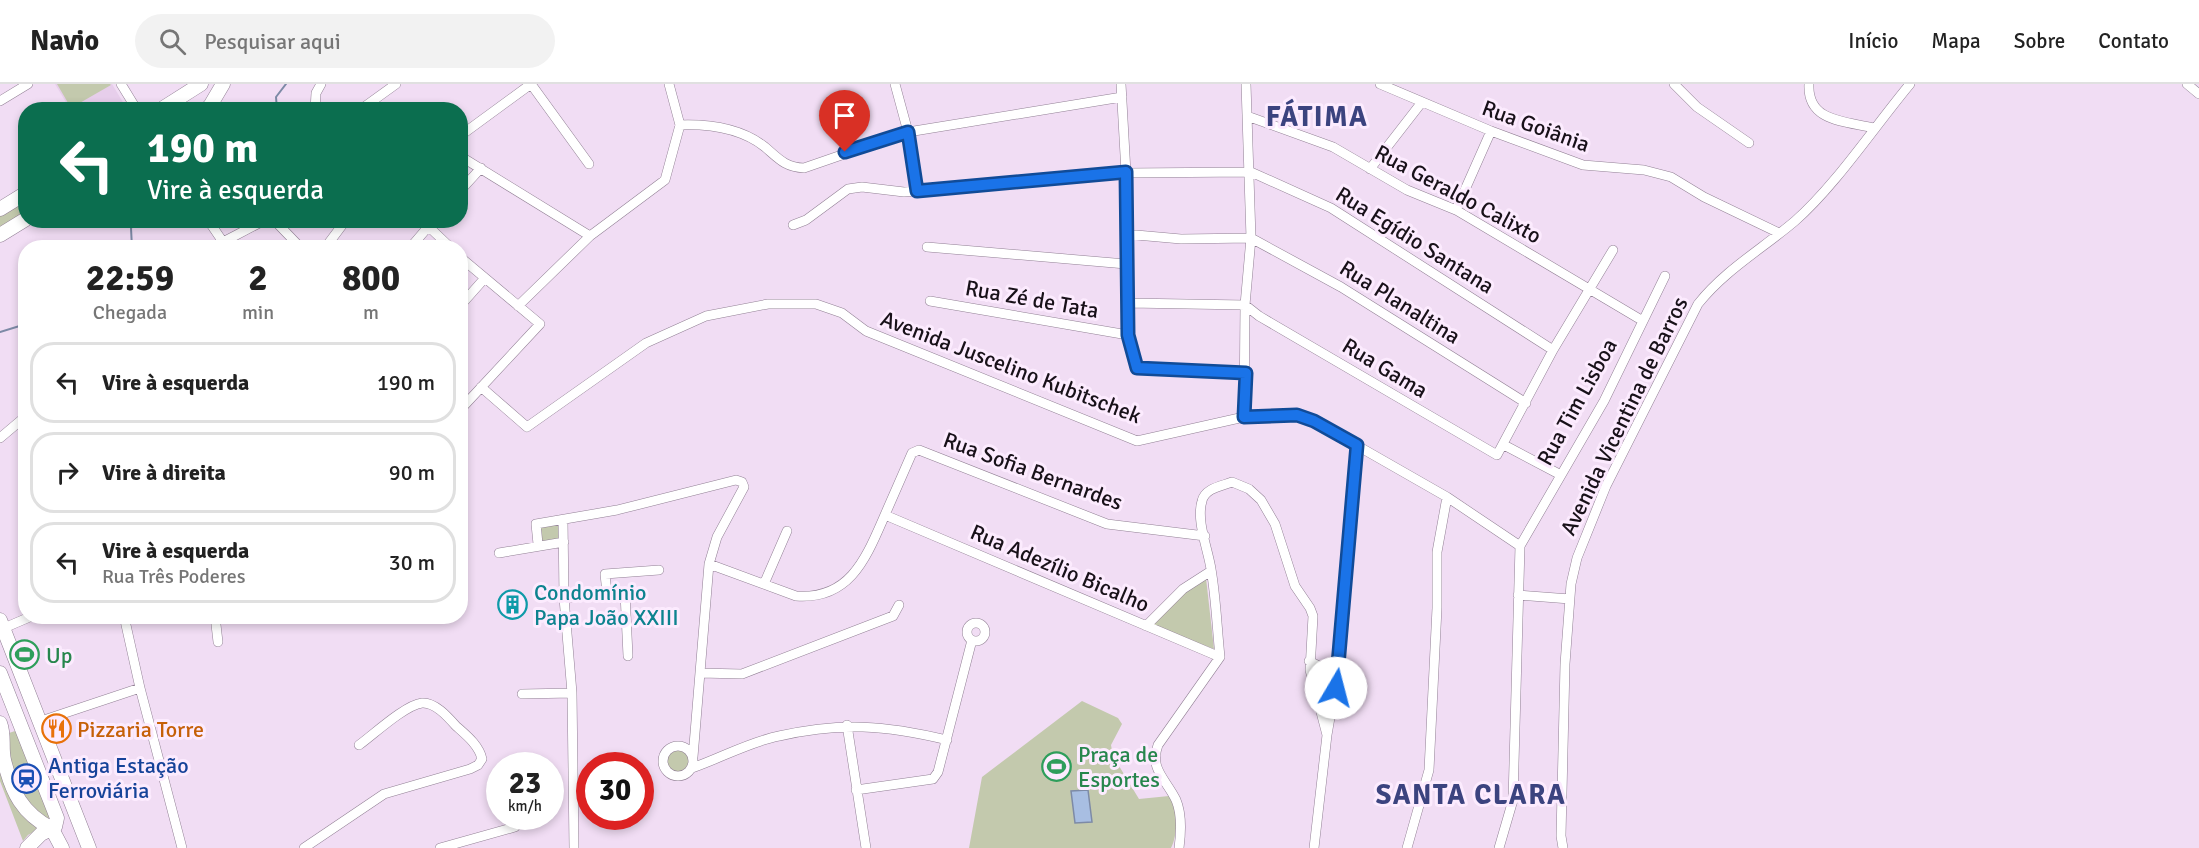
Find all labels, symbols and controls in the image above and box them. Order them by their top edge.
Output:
search box [135,14,555,68]
text: Navio [30,24,99,58]
icon: search [156,25,189,58]
text: Pesquisar aqui [204,28,341,55]
text: Início [1848,28,1898,54]
text: Mapa [1931,28,1981,54]
text: Sobre [2014,28,2065,54]
text: Contato [2098,28,2169,54]
pin [819,90,870,152]
street label: Rua Goiânia [1478,94,1594,158]
district label: FÁTIMA [1266,98,1368,134]
icon: arrive [828,99,861,132]
text: 190 m [147,123,258,174]
icon: left [48,126,126,204]
street label: Rua Geraldo Calixto [1370,139,1546,249]
text: Vire à esquerda [147,174,324,207]
street label: Rua Egídio Santana [1331,180,1499,300]
street label: Rua Planaltina [1335,254,1465,350]
text: 22:59 [86,256,174,301]
text: 2 [248,256,268,301]
text: 800 [342,256,400,301]
street label: Rua Zé de Tata [963,274,1101,324]
street label: Avenida Vicentina de Barros [1554,292,1694,540]
text: Chegada [93,300,167,325]
text: min [242,300,274,325]
text: m [363,300,379,325]
street label: Avenida Juscelino Kubitschek [877,305,1145,429]
street label: Rua Gama [1337,332,1433,404]
street label: Rua Tim Lisboa [1531,334,1623,470]
icon: left [51,366,84,399]
text: Vire à esquerda [102,369,249,396]
text: 190 m [377,369,435,396]
street label: Rua Sofia Bernardes [940,426,1126,516]
icon: right [51,456,84,489]
text: Vire à direita [102,459,226,486]
text: 90 m [389,459,435,486]
street label: Rua Adezílio Bicalho [966,518,1154,618]
text: Vire à esquerda [102,537,249,564]
icon: left [51,546,84,579]
text: 30 m [389,549,435,576]
text: Rua Três Poderes [102,564,246,589]
place label: Condomínio Papa João XXIII [534,579,679,631]
building icon: Condomínio Papa João XXIII [497,589,529,621]
sports icon: Up [9,639,41,671]
place label: Up [46,642,72,669]
position arrow [1304,656,1368,720]
restaurant icon: Pizzaria Torre [40,713,72,745]
place label: Pizzaria Torre [77,716,204,743]
place label: Praça de Esportes [1078,741,1160,793]
sports icon: Praça de Esportes [1041,751,1073,783]
place label: Antiga Estação Ferroviária [48,752,189,804]
speed limit sign: 30 [576,752,654,830]
station icon: Antiga Estação Ferroviária [11,762,43,794]
text: 23 [509,765,541,802]
district label: SANTA CLARA [1376,778,1566,812]
text: km/h [508,797,542,815]

